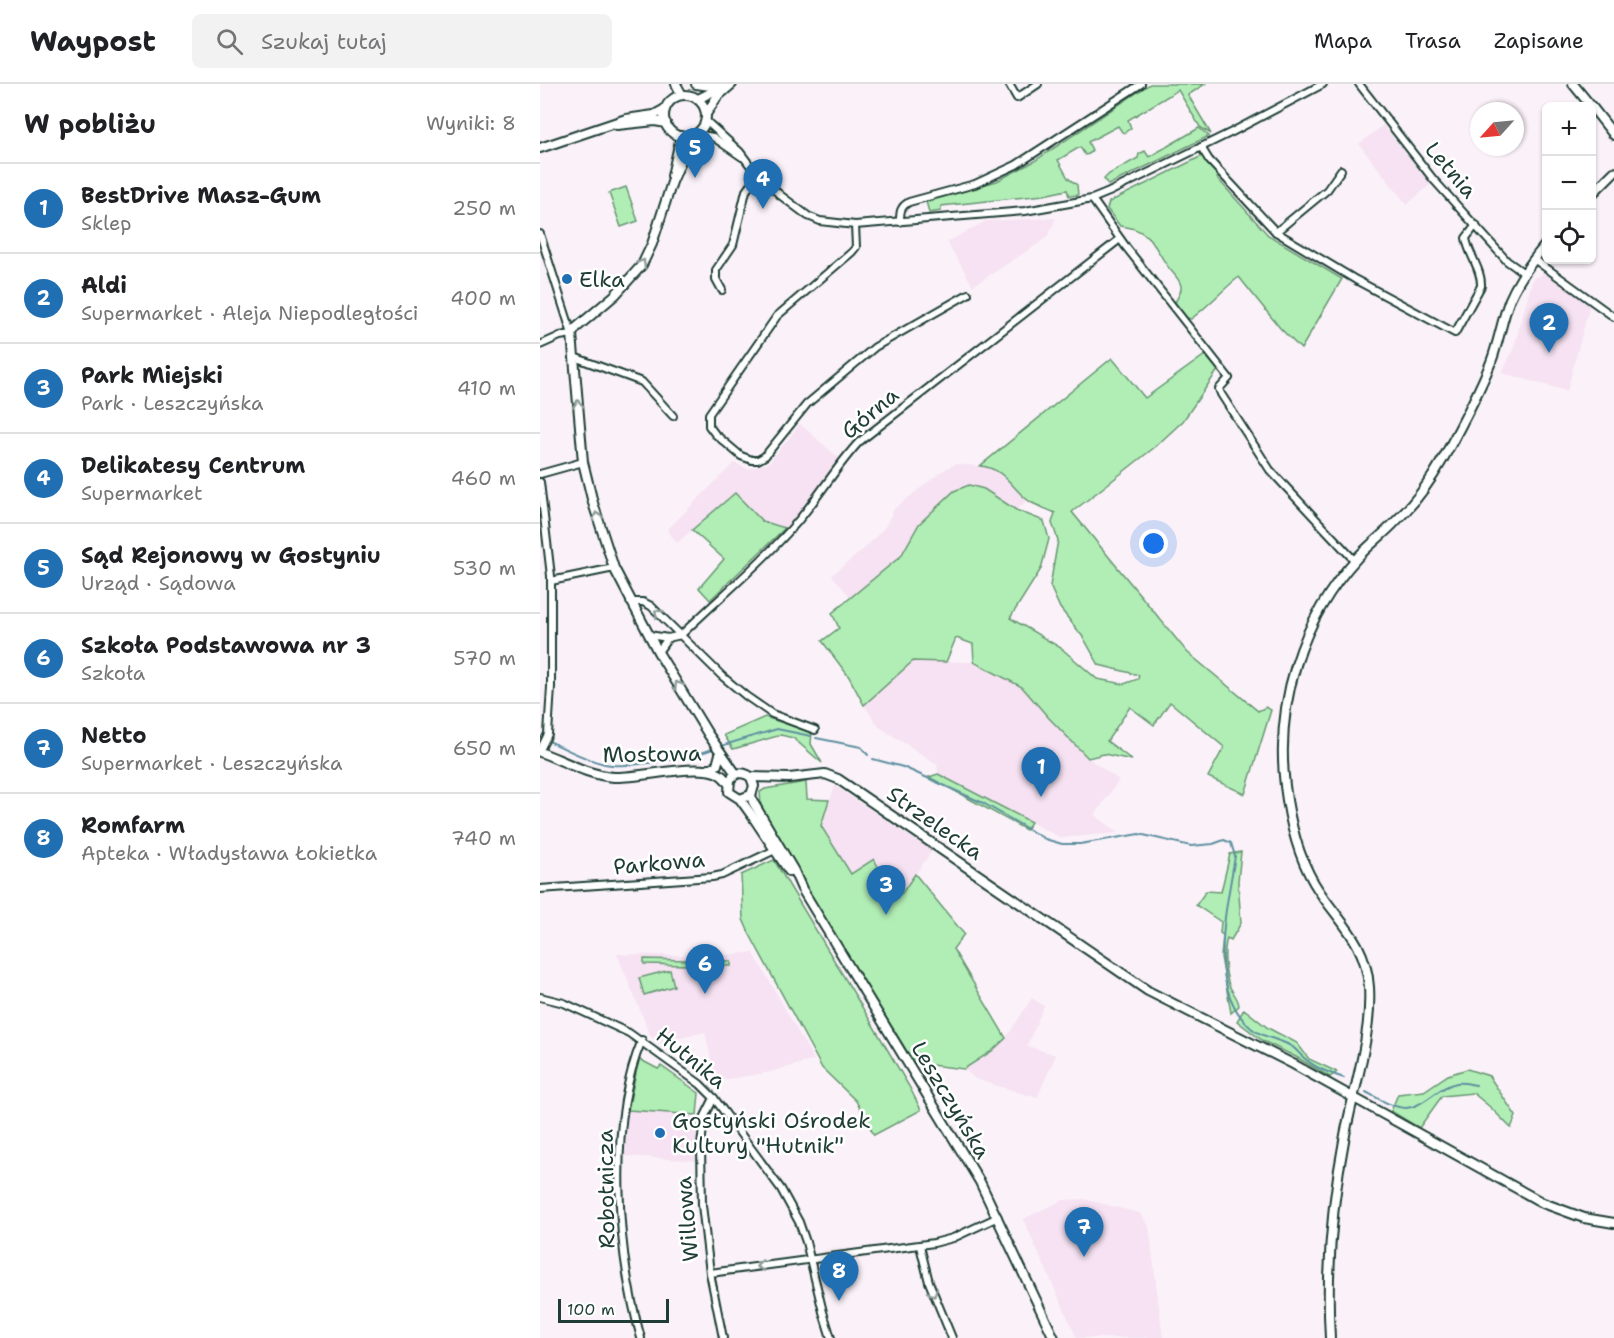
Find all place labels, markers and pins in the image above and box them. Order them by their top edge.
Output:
pin: 5 [676,128,714,178]
pin: 4 [744,160,782,209]
place label: Elka [579,265,625,294]
marker: Elka [560,272,574,286]
pin: 2 [1530,304,1568,353]
pin: 1 [1022,748,1060,797]
pin: 3 [866,866,906,915]
pin: 6 [686,944,724,994]
place label: Gostyński Ośrodek Kultury "Hutnik" [672,1106,871,1160]
marker: Gostyński Ośrodek Kultury "Hutnik" [653,1126,667,1140]
pin: 7 [1064,1208,1104,1257]
pin: 8 [820,1252,858,1301]

